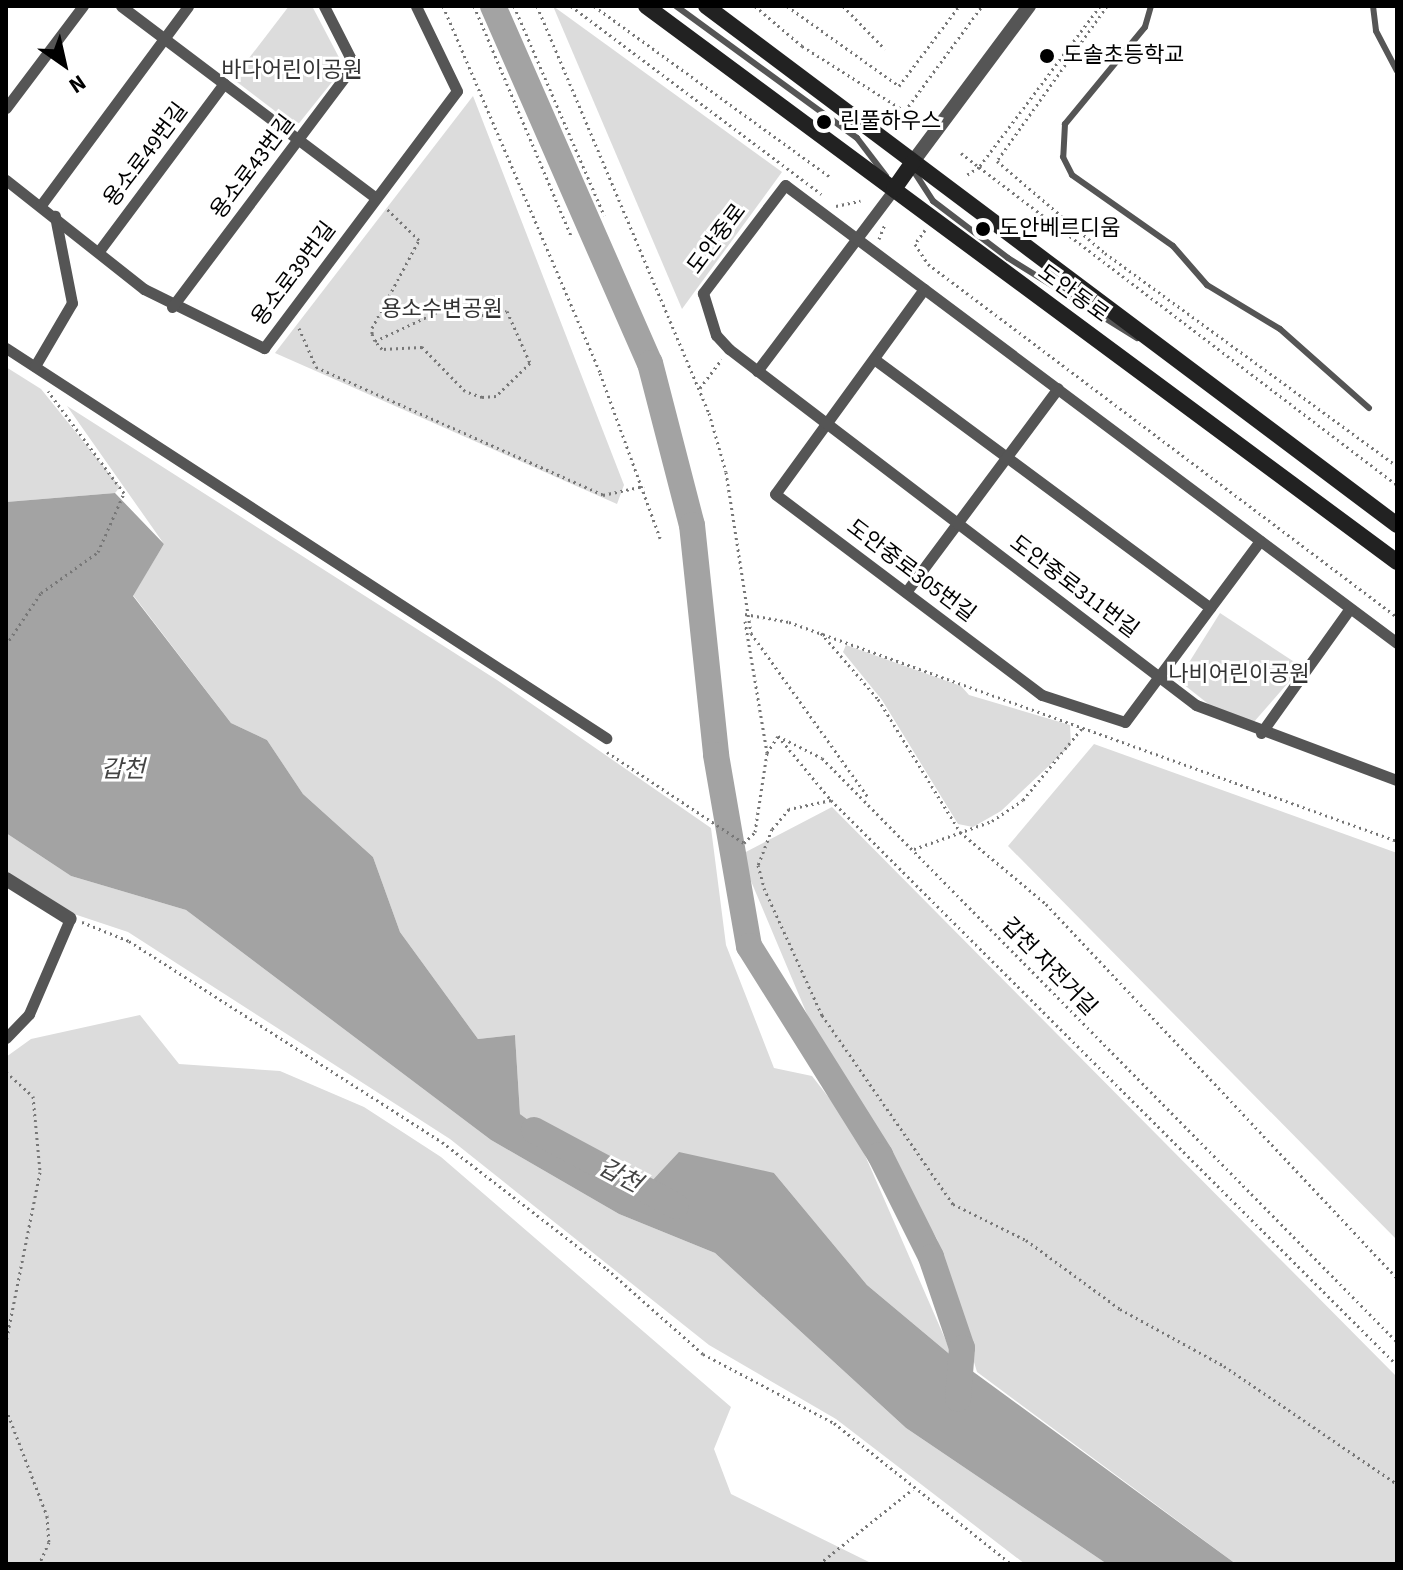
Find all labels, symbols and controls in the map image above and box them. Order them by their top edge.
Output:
north arrow [24,24,104,104]
place label: 도솔초등학교 [1063,43,1184,69]
marker: 도솔초등학교 [1038,47,1056,65]
park label: 바다어린이공원 [221,58,363,84]
text: N [62,67,92,101]
street label: 용소로49번길 [98,98,194,212]
place label: 린풀하우스 [840,109,941,135]
street label: 용소로43번길 [205,110,301,224]
marker: 린풀하우스 [815,113,833,131]
street label: 도안중로 [682,199,752,279]
place label: 도안베르디움 [999,216,1120,242]
street label: 용소로39번길 [246,217,342,331]
marker: 도안베르디움 [974,220,992,238]
street label: 도안동로 [1032,260,1114,328]
park label: 용소수변공원 [381,297,503,323]
street label: 도안중로305번길 [841,514,981,628]
street label: 도안중로311번길 [1004,530,1144,644]
park label: 나비어린이공원 [1168,662,1310,688]
water label: 갑천 [101,756,145,784]
street label: 갑천 자전거길 [996,913,1102,1021]
water label: 갑천 [594,1153,646,1199]

